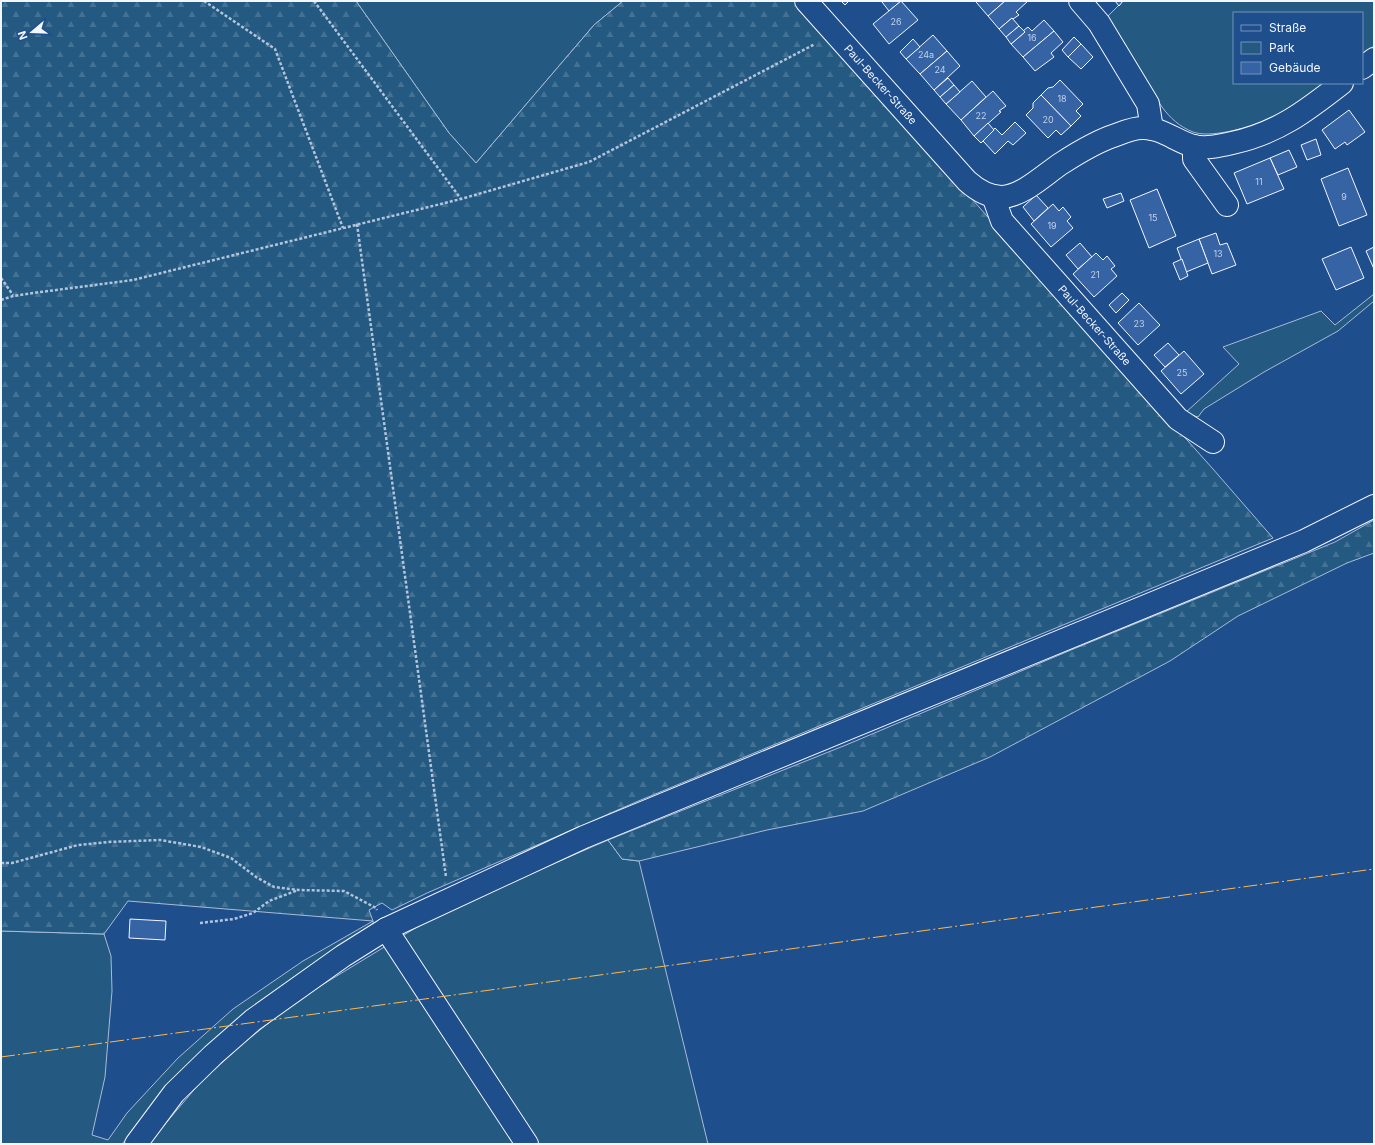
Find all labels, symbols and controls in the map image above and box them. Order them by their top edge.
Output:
north arrow [12,12,52,52]
legend [1233,12,1363,84]
house number: 26 [890,16,902,27]
text: Straße [1269,20,1306,35]
text: N [15,29,31,42]
house number: 16 [1027,32,1037,43]
text: Park [1269,40,1295,55]
street label: Paul-Becker-Straße [841,42,920,127]
house number: 24a [918,49,934,60]
text: Gebäude [1269,60,1321,75]
house number: 24 [934,64,946,75]
house number: 18 [1057,93,1067,104]
house number: 22 [976,110,986,121]
house number: 20 [1042,114,1054,125]
house number: 11 [1255,176,1263,187]
house number: 9 [1341,191,1347,202]
house number: 15 [1148,212,1158,223]
house number: 19 [1047,220,1057,231]
house number: 13 [1213,248,1223,259]
house number: 21 [1090,269,1100,280]
street label: Paul-Becker-Straße [1055,282,1134,368]
house number: 23 [1133,318,1145,329]
house number: 25 [1177,367,1187,378]

